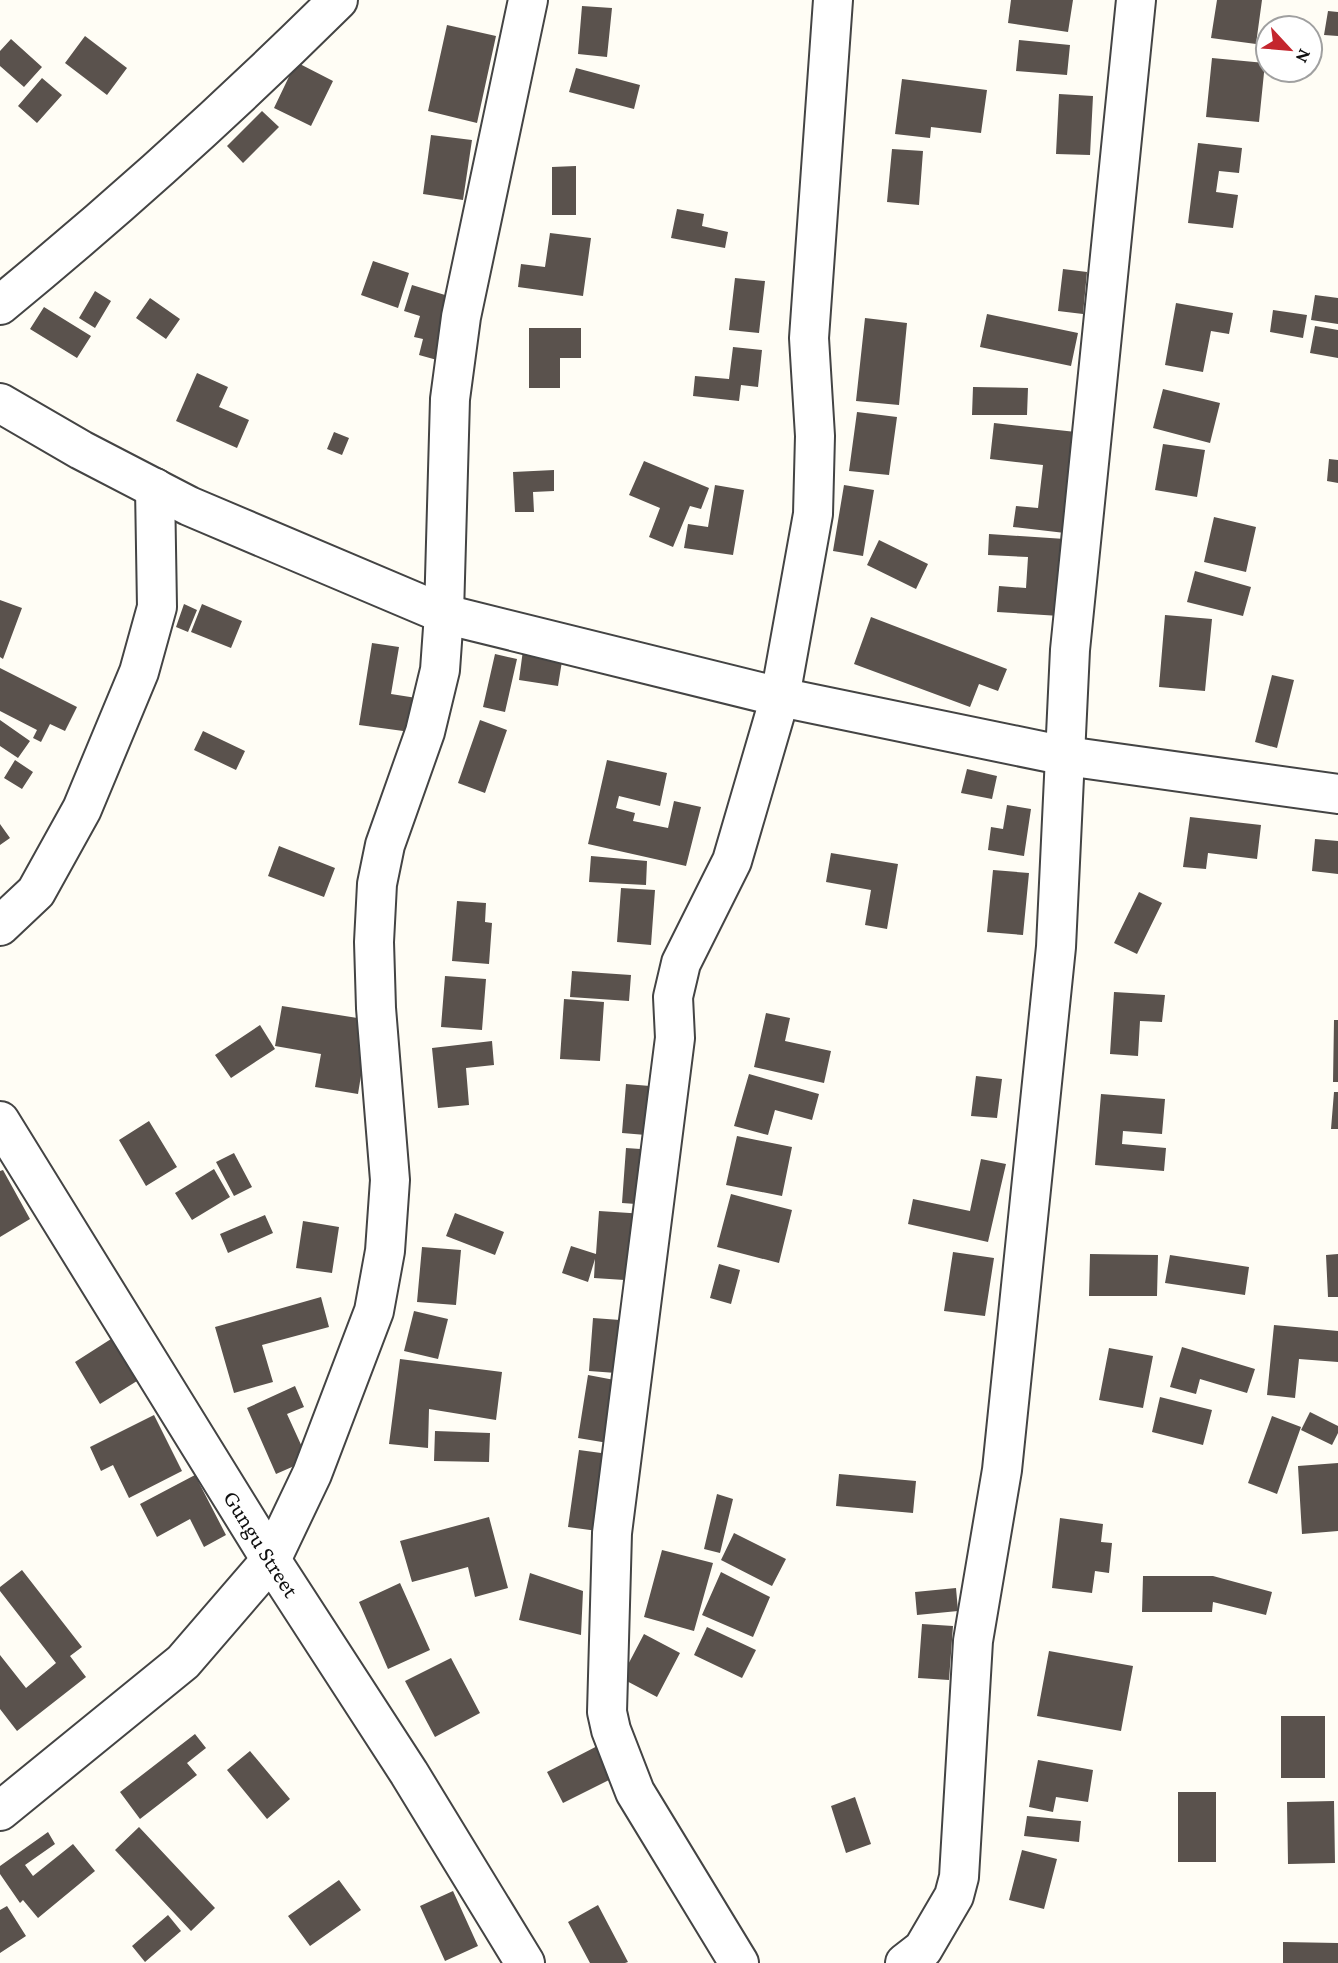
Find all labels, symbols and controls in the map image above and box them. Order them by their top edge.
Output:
north arrow [1254,14,1324,84]
text: N [1292,46,1316,67]
street label: Gungu Street [218,1486,305,1602]

